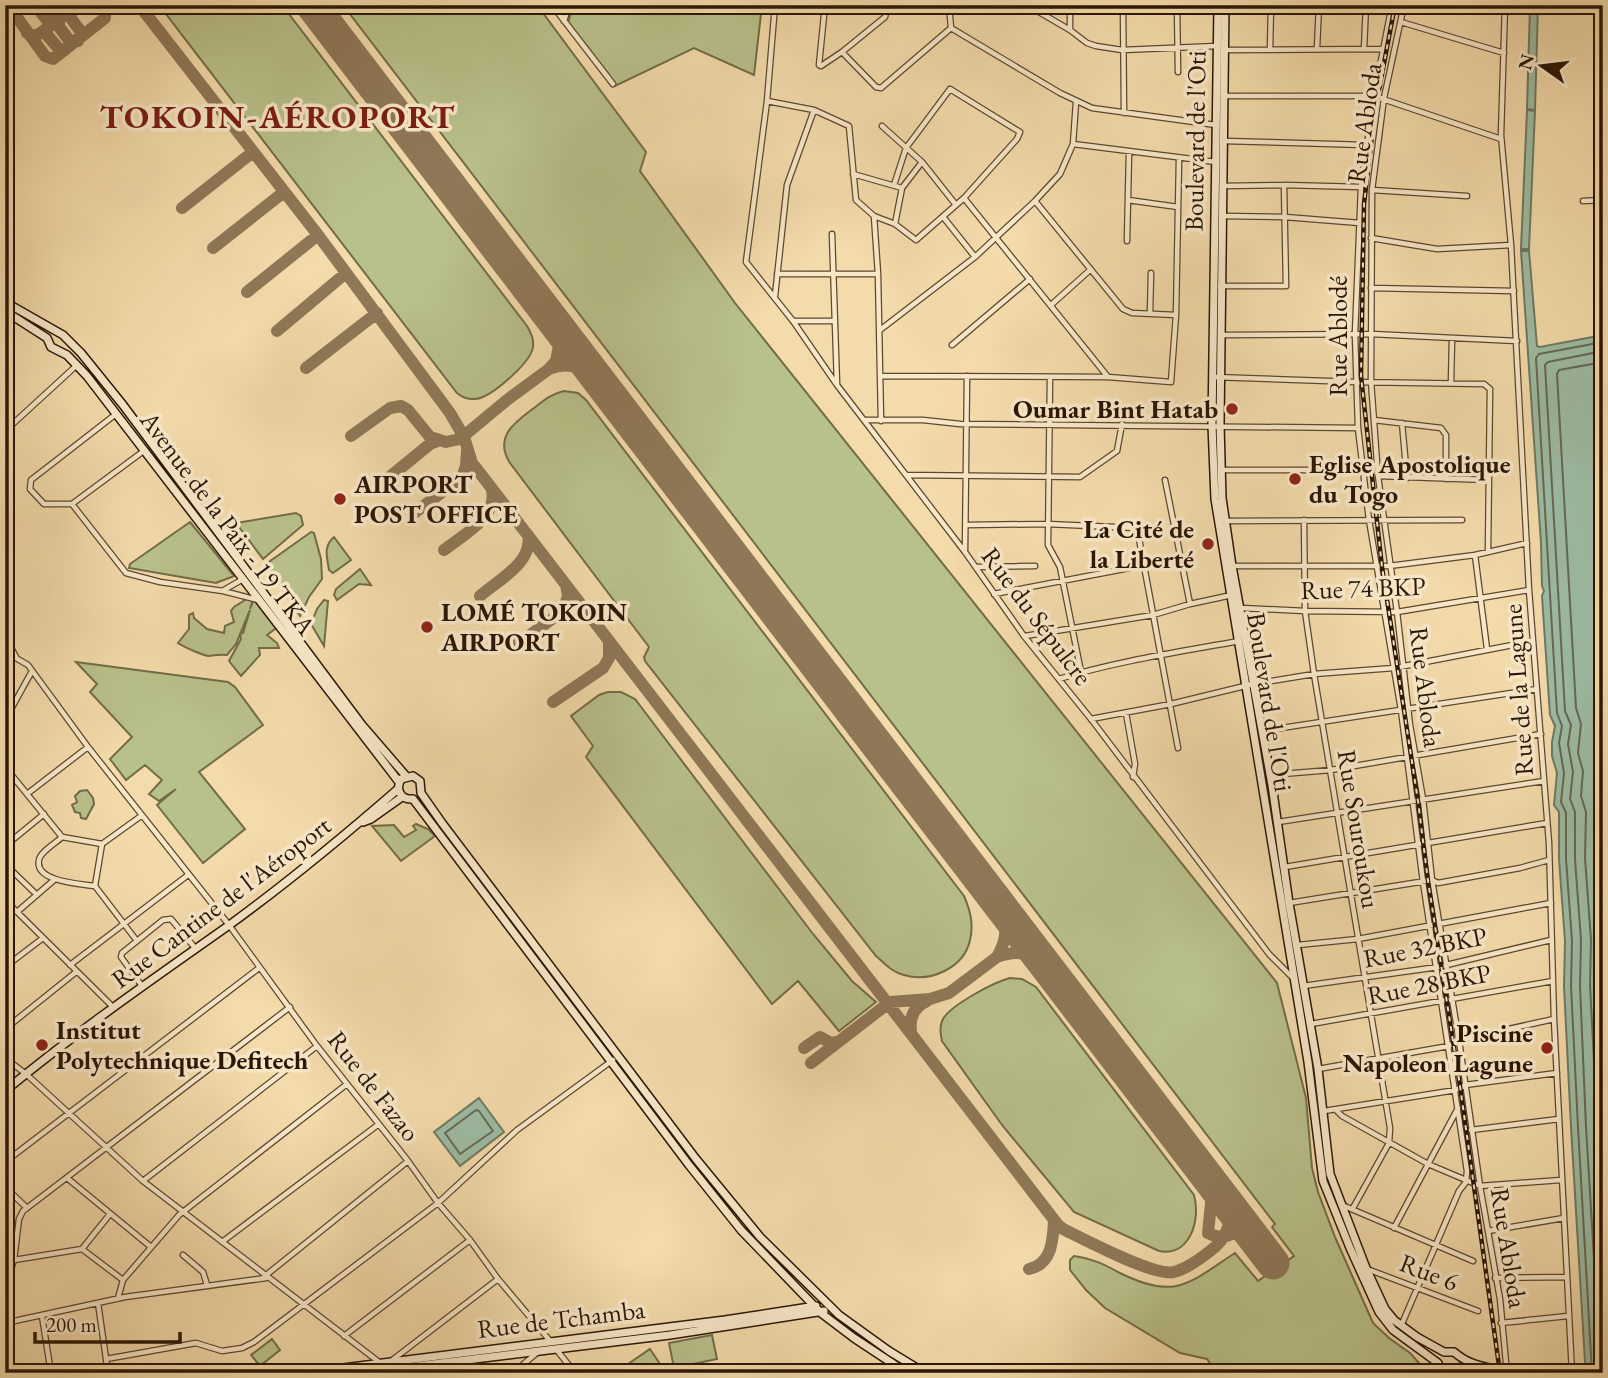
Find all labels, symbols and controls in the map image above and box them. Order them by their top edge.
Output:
north arrow [1506,32,1576,102]
street label: Boulevard de l'Oti [1176,50,1214,232]
text: N [1512,51,1540,72]
street label: Rue Abloda [1339,60,1389,185]
district label: TOKOIN-AÉROPORT [100,95,456,138]
street label: Rue Ablodé [1321,276,1355,396]
place label: Oumar Bint Hatab [1013,392,1218,426]
marker: Oumar Bint Hatab [1224,401,1240,417]
street label: Avenue de la Paix - 19 TKA [132,403,324,643]
place label: Eglise Apostolique du Togo [1309,447,1511,511]
place label: AIRPORT POST OFFICE [353,467,518,531]
marker: Eglise Apostolique du Togo [1287,471,1303,487]
marker: AIRPORT POST OFFICE [332,491,348,507]
place label: La Cité de la Liberté [1084,512,1194,576]
marker: La Cité de la Liberté [1200,536,1216,552]
street label: Rue du Sépulcre [974,540,1100,692]
street label: Rue 74 BKP [1300,569,1426,607]
place label: LOMÉ TOKOIN AIRPORT [440,595,627,659]
street label: Rue de la Lagune [1495,603,1541,777]
street label: Boulevard de l'Oti [1239,610,1301,794]
marker: LOMÉ TOKOIN AIRPORT [419,619,435,635]
street label: Rue Abloda [1402,625,1450,750]
street label: Rue Souroukou [1330,747,1388,911]
street label: Rue Cantine de l'Aéroport [104,808,338,996]
street label: Rue 32 BKP [1360,918,1490,976]
street label: Rue 28 BKP [1364,955,1494,1013]
place label: Institut Polytechnique Defitech [56,1013,309,1077]
place label: Piscine Napoleon Lagune [1343,1016,1533,1080]
street label: Rue de Fazao [320,1024,428,1148]
marker: Institut Polytechnique Defitech [34,1037,50,1053]
marker: Piscine Napoleon Lagune [1539,1040,1555,1056]
street label: Rue Abloda [1483,1185,1535,1311]
street label: Rue 6 [1395,1245,1463,1299]
street label: Rue de Tchamba [475,1292,647,1346]
scale bar [35,1301,180,1345]
text: 200 m [46,1311,97,1338]

